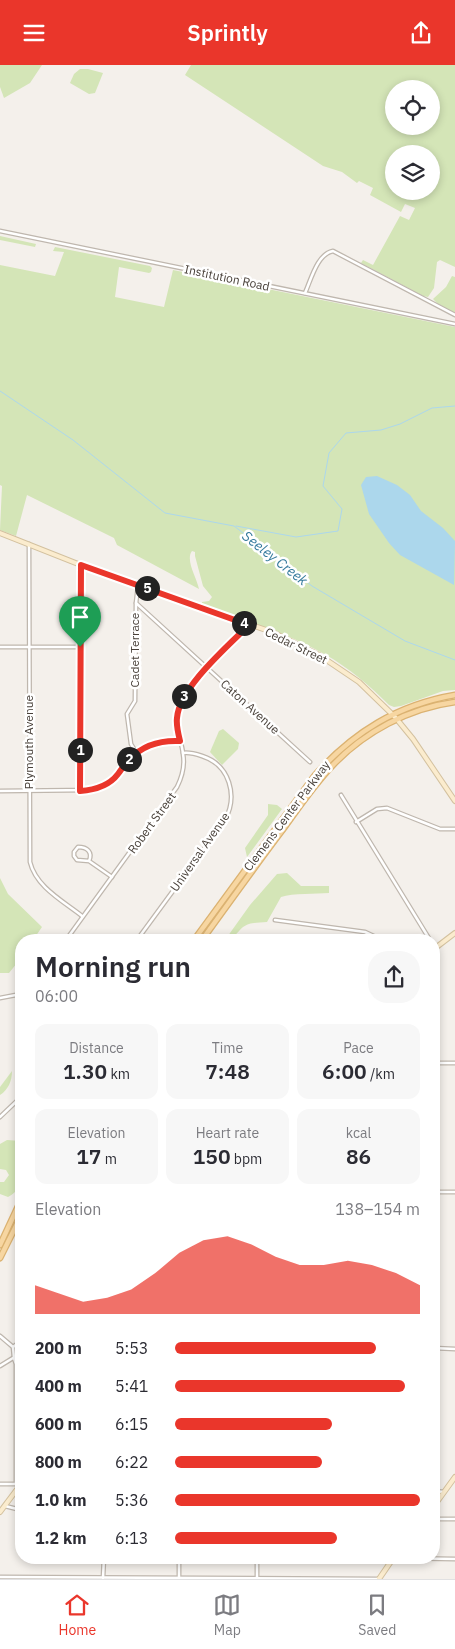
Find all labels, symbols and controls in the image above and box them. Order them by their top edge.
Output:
text: Sprintly [187,18,268,47]
icon: menu [20,19,48,47]
icon: share [407,19,435,47]
map controls [385,80,440,200]
button: locate [385,80,440,135]
button: layers [385,145,440,200]
street label: Institution Road [183,261,271,294]
water label: Seeley Creek [239,527,312,590]
pin: 5 [134,575,160,601]
text: 5 [143,579,152,597]
pin [59,596,101,647]
icon: arrive [66,603,94,631]
pin: 4 [232,611,256,635]
street label: Cadet Terrace [127,612,142,687]
text: 4 [240,614,249,632]
street label: Cedar Street [263,624,330,667]
street label: Caton Avenue [218,676,283,737]
pin: 3 [172,683,196,709]
text: 3 [180,687,189,705]
street label: Plymouth Avenue [21,694,36,789]
pin: 1 [68,737,92,763]
text: 1 [76,741,85,759]
pin: 2 [116,747,142,771]
text: 2 [125,750,134,768]
street label: Clemens Center Parkway [240,757,333,874]
street label: Robert Street [124,789,179,856]
street label: Universal Avenue [167,809,233,894]
text: Morning run [35,948,191,985]
button: share [368,951,420,1003]
text: 06:00 [35,986,78,1006]
text: Distance [69,1039,124,1057]
text: Time [212,1039,243,1057]
text: Pace [343,1039,374,1057]
text: 1.30 [63,1057,107,1085]
text: 7:48 [205,1057,250,1085]
text: 6:00 [322,1057,367,1085]
text: km [107,1065,130,1083]
text: /km [367,1065,395,1083]
text: Elevation [68,1124,126,1142]
text: Heart rate [196,1124,259,1142]
text: kcal [346,1124,371,1142]
text: 17 [76,1142,101,1170]
text: 150 [193,1142,231,1170]
text: 86 [346,1142,371,1170]
text: m [101,1150,117,1168]
text: bpm [231,1150,262,1168]
text: Elevation [35,1199,101,1219]
text: 138–154 m [335,1199,420,1219]
text: 200 m [35,1338,82,1358]
text: 5:53 [115,1338,148,1358]
text: 400 m [35,1376,82,1396]
text: 5:41 [115,1376,148,1396]
text: 600 m [35,1414,82,1434]
text: 6:15 [115,1414,148,1434]
text: 800 m [35,1452,82,1472]
text: 6:22 [115,1452,148,1472]
text: 1.0 km [35,1490,86,1510]
text: 5:36 [115,1490,148,1510]
text: 1.2 km [35,1528,86,1548]
text: 6:13 [115,1528,148,1548]
tab: Home [59,1591,96,1639]
tab: Map [213,1591,241,1639]
tab: Saved [358,1591,396,1639]

